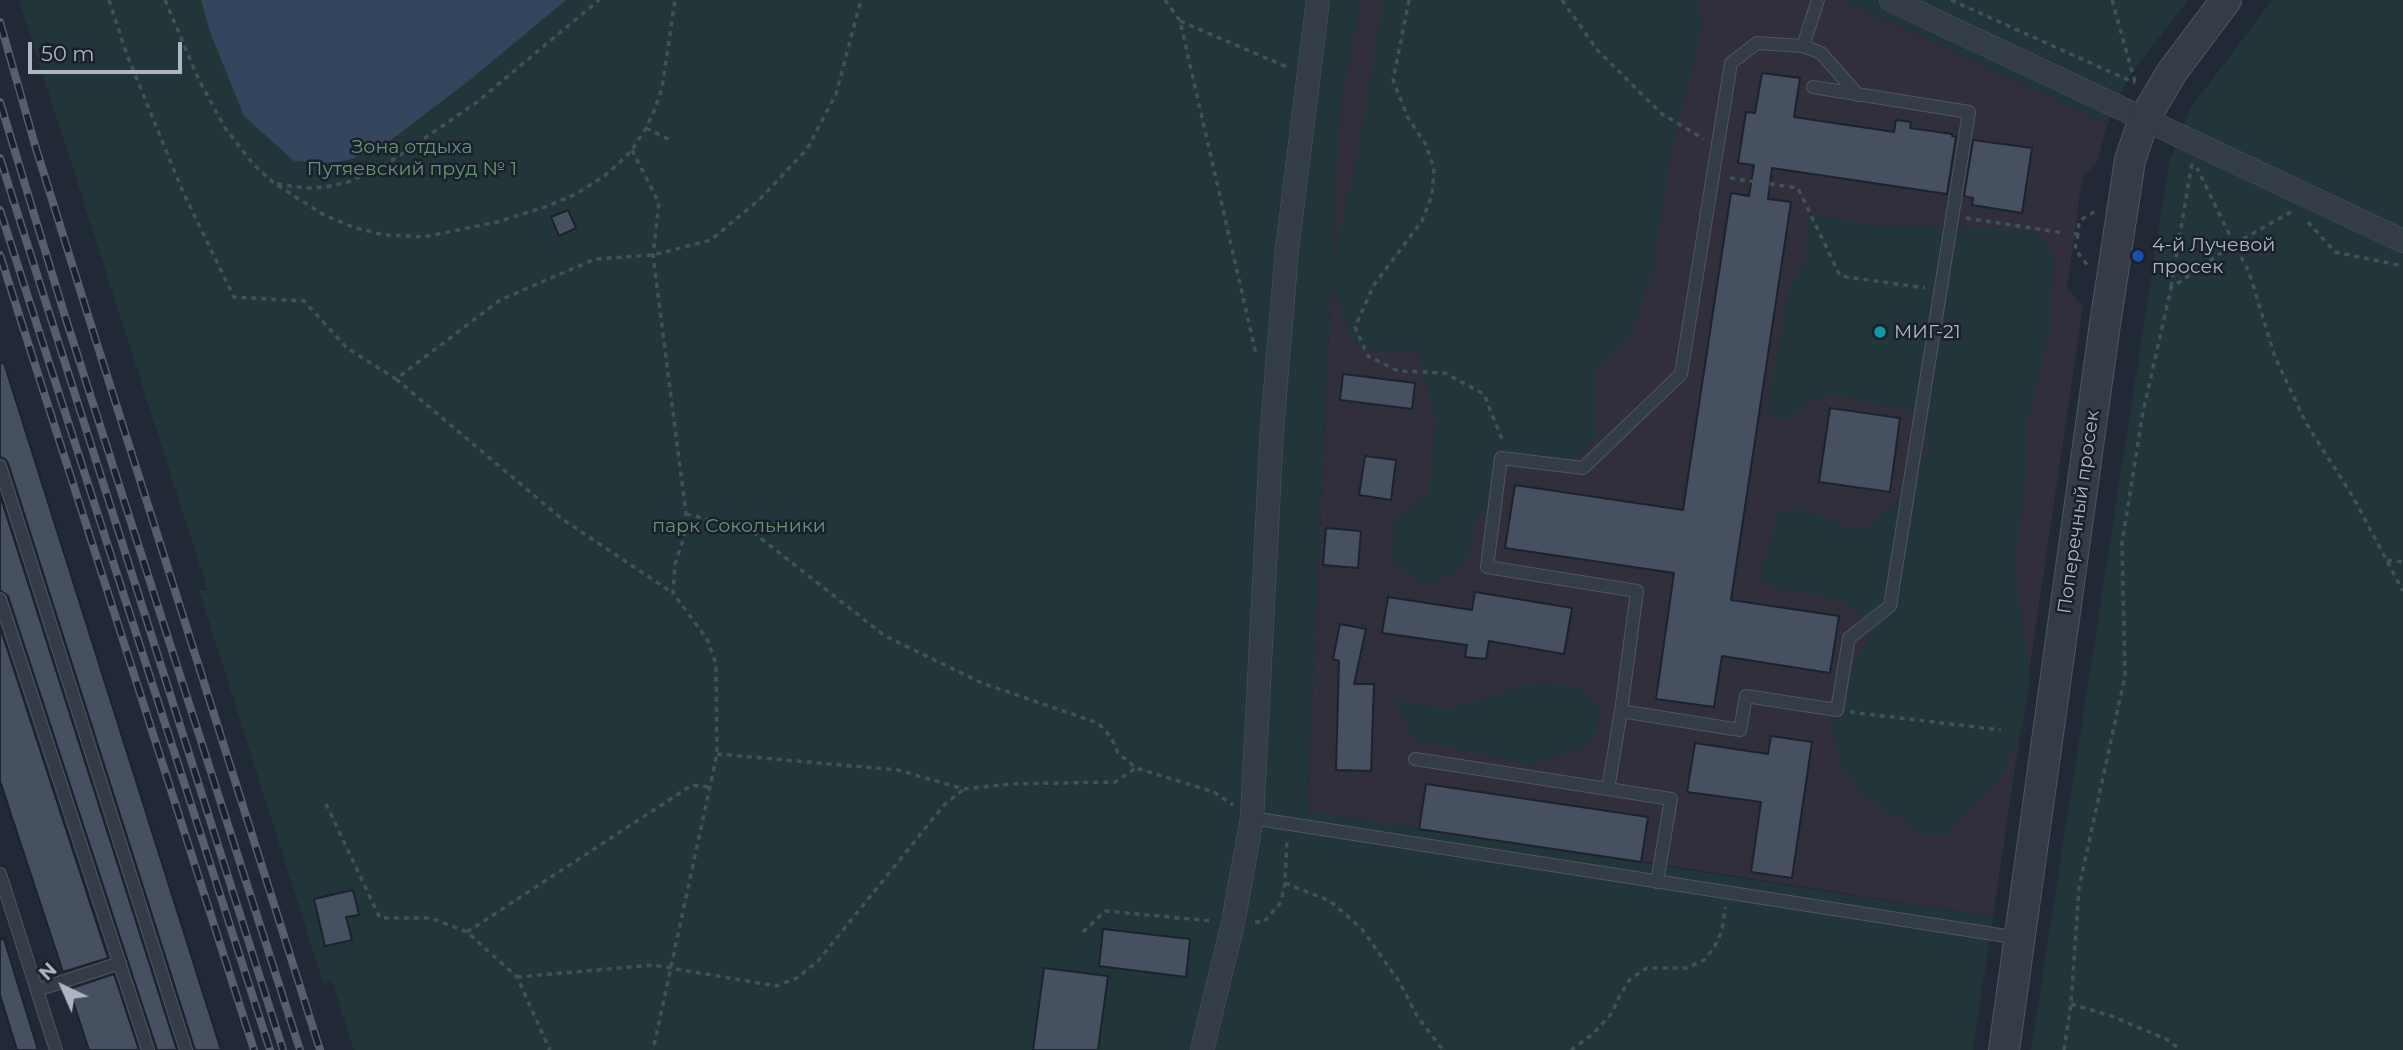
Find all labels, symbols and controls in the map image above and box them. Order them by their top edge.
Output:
scale bar [32,28,186,72]
text: 50 m [41,41,95,66]
park label: Зона отдыха Путяевский пруд № 1 [307,136,517,180]
place label: 4-й Лучевой просек [2152,234,2275,278]
marker: 4-й Лучевой просек [2130,248,2146,264]
place label: МИГ-21 [1894,321,1961,343]
marker: МИГ-21 [1872,324,1888,340]
street label: Поперечный просек [2053,409,2105,615]
park label: парк Сокольники [652,515,826,537]
north arrow [28,952,98,1022]
text: N [35,958,62,985]

